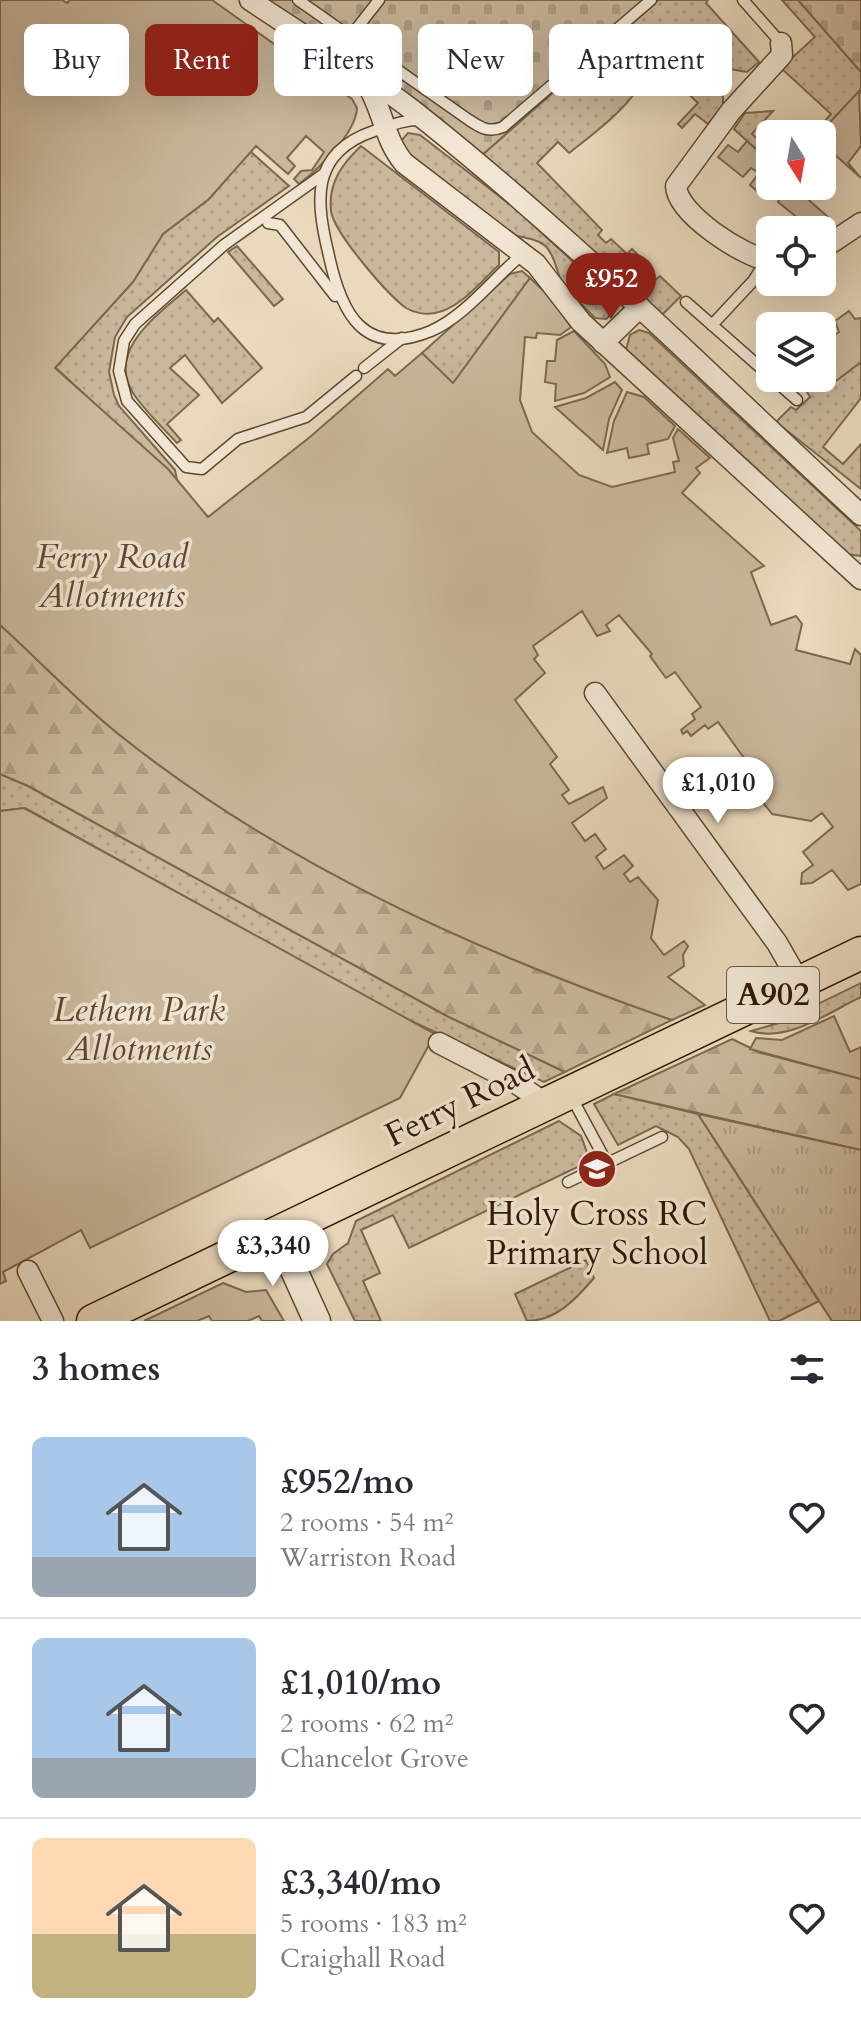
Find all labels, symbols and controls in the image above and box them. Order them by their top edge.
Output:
chip: Buy [24,24,129,96]
chip: Rent [145,24,258,96]
chip: Filters [274,24,402,96]
chip: New [418,24,533,96]
chip: Apartment [549,24,732,96]
north arrow [756,120,836,200]
map controls [756,120,836,392]
button: locate [756,216,836,296]
pin: £952 [564,253,658,321]
text: £952 [584,261,638,296]
button: layers [756,312,836,392]
park label: Ferry Road Allotments [36,534,189,619]
pin: £1,010 [653,757,783,825]
text: £1,010 [681,765,755,800]
road number: A902 [727,967,819,1023]
park label: Lethem Park Allotments [53,987,225,1072]
street label: Ferry Road [377,1046,543,1158]
school or university icon: Holy Cross RC Primary School [576,1148,618,1190]
place label: Holy Cross RC Primary School [486,1191,708,1276]
pin: £3,340 [208,1220,338,1288]
text: £3,340 [236,1228,310,1263]
text: 3 homes [32,1346,160,1392]
icon: filters [785,1347,829,1391]
text: £952/mo [280,1459,414,1505]
icon: home [96,1469,192,1565]
icon: heart [785,1495,829,1539]
text: 2 rooms · 54 m² [280,1505,453,1540]
text: Warriston Road [280,1540,456,1575]
text: £1,010/mo [280,1660,441,1706]
icon: home [96,1670,192,1766]
icon: heart [785,1696,829,1740]
text: 2 rooms · 62 m² [280,1706,453,1741]
text: Chancelot Grove [280,1741,469,1776]
text: £3,340/mo [280,1860,441,1906]
icon: home [96,1870,192,1966]
icon: heart [785,1896,829,1940]
text: 5 rooms · 183 m² [280,1906,467,1941]
text: Craighall Road [280,1941,445,1976]

